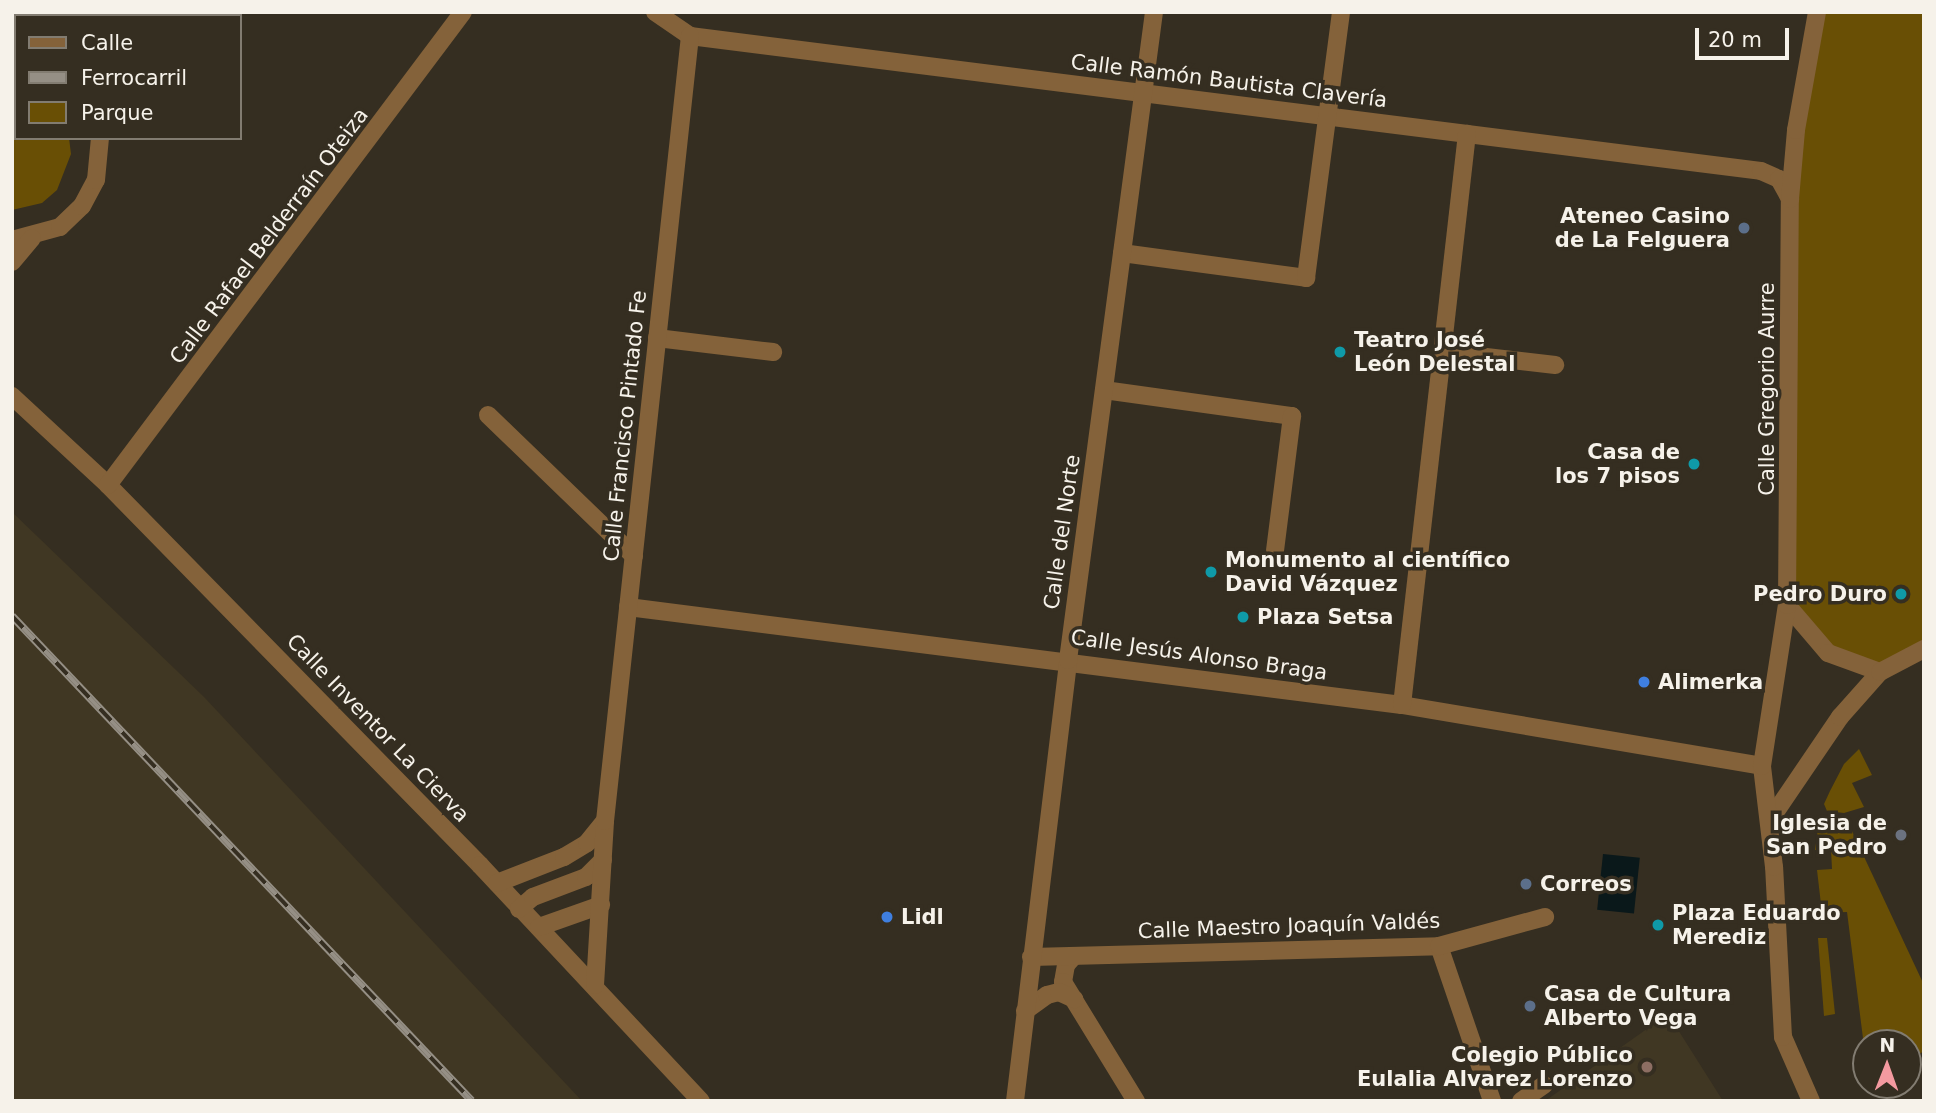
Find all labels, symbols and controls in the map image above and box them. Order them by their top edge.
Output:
legend [14,14,242,140]
scale bar [1698,14,1792,58]
text: 20 m [1708,28,1762,52]
text: Calle [81,31,133,55]
street label: Calle Ramón Bautista Clavería [1069,49,1389,113]
text: Ferrocarril [81,66,187,90]
text: Parque [81,101,153,125]
street label: Calle Rafael Belderraín Oteiza [164,103,374,369]
place label: Ateneo Casino de La Felguera [1555,203,1730,253]
marker: Ateneo Casino de La Felguera [1736,220,1752,236]
street label: Calle Gregorio Aurre [1754,282,1780,496]
street label: Calle Francisco Pintado Fe [598,289,652,563]
place label: Teatro José León Delestal [1354,327,1515,377]
marker: Teatro José León Delestal [1332,344,1348,360]
place label: Casa de los 7 pisos [1555,439,1680,489]
street label: Calle del Norte [1039,453,1085,611]
marker: Casa de los 7 pisos [1686,456,1702,472]
place label: Monumento al científico David Vázquez [1225,547,1510,597]
marker: Monumento al científico David Vázquez [1203,564,1219,580]
place label: Pedro Duro [1753,581,1887,607]
marker: Pedro Duro [1893,586,1909,602]
place label: Plaza Setsa [1257,604,1394,630]
marker: Plaza Setsa [1235,609,1251,625]
street label: Calle Jesús Alonso Braga [1069,625,1329,685]
street label: Calle Inventor La Cierva [281,629,475,827]
place label: Alimerka [1658,669,1763,695]
marker: Alimerka [1636,674,1652,690]
place label: Iglesia de San Pedro [1766,810,1887,860]
marker: Iglesia de San Pedro [1893,827,1909,843]
place label: Correos [1540,871,1632,897]
marker: Correos [1518,876,1534,892]
place label: Plaza Eduardo Merediz [1672,900,1841,950]
place label: Lidl [901,904,944,930]
street label: Calle Maestro Joaquín Valdés [1137,908,1441,944]
marker: Lidl [879,909,895,925]
marker: Plaza Eduardo Merediz [1650,917,1666,933]
place label: Casa de Cultura Alberto Vega [1544,981,1731,1031]
marker: Casa de Cultura Alberto Vega [1522,998,1538,1014]
north arrow [1852,1029,1922,1099]
text: N [1879,1034,1895,1056]
place label: Colegio Público Eulalia Alvarez Lorenzo [1357,1042,1633,1092]
marker: Colegio Público Eulalia Alvarez Lorenzo [1639,1059,1655,1075]

